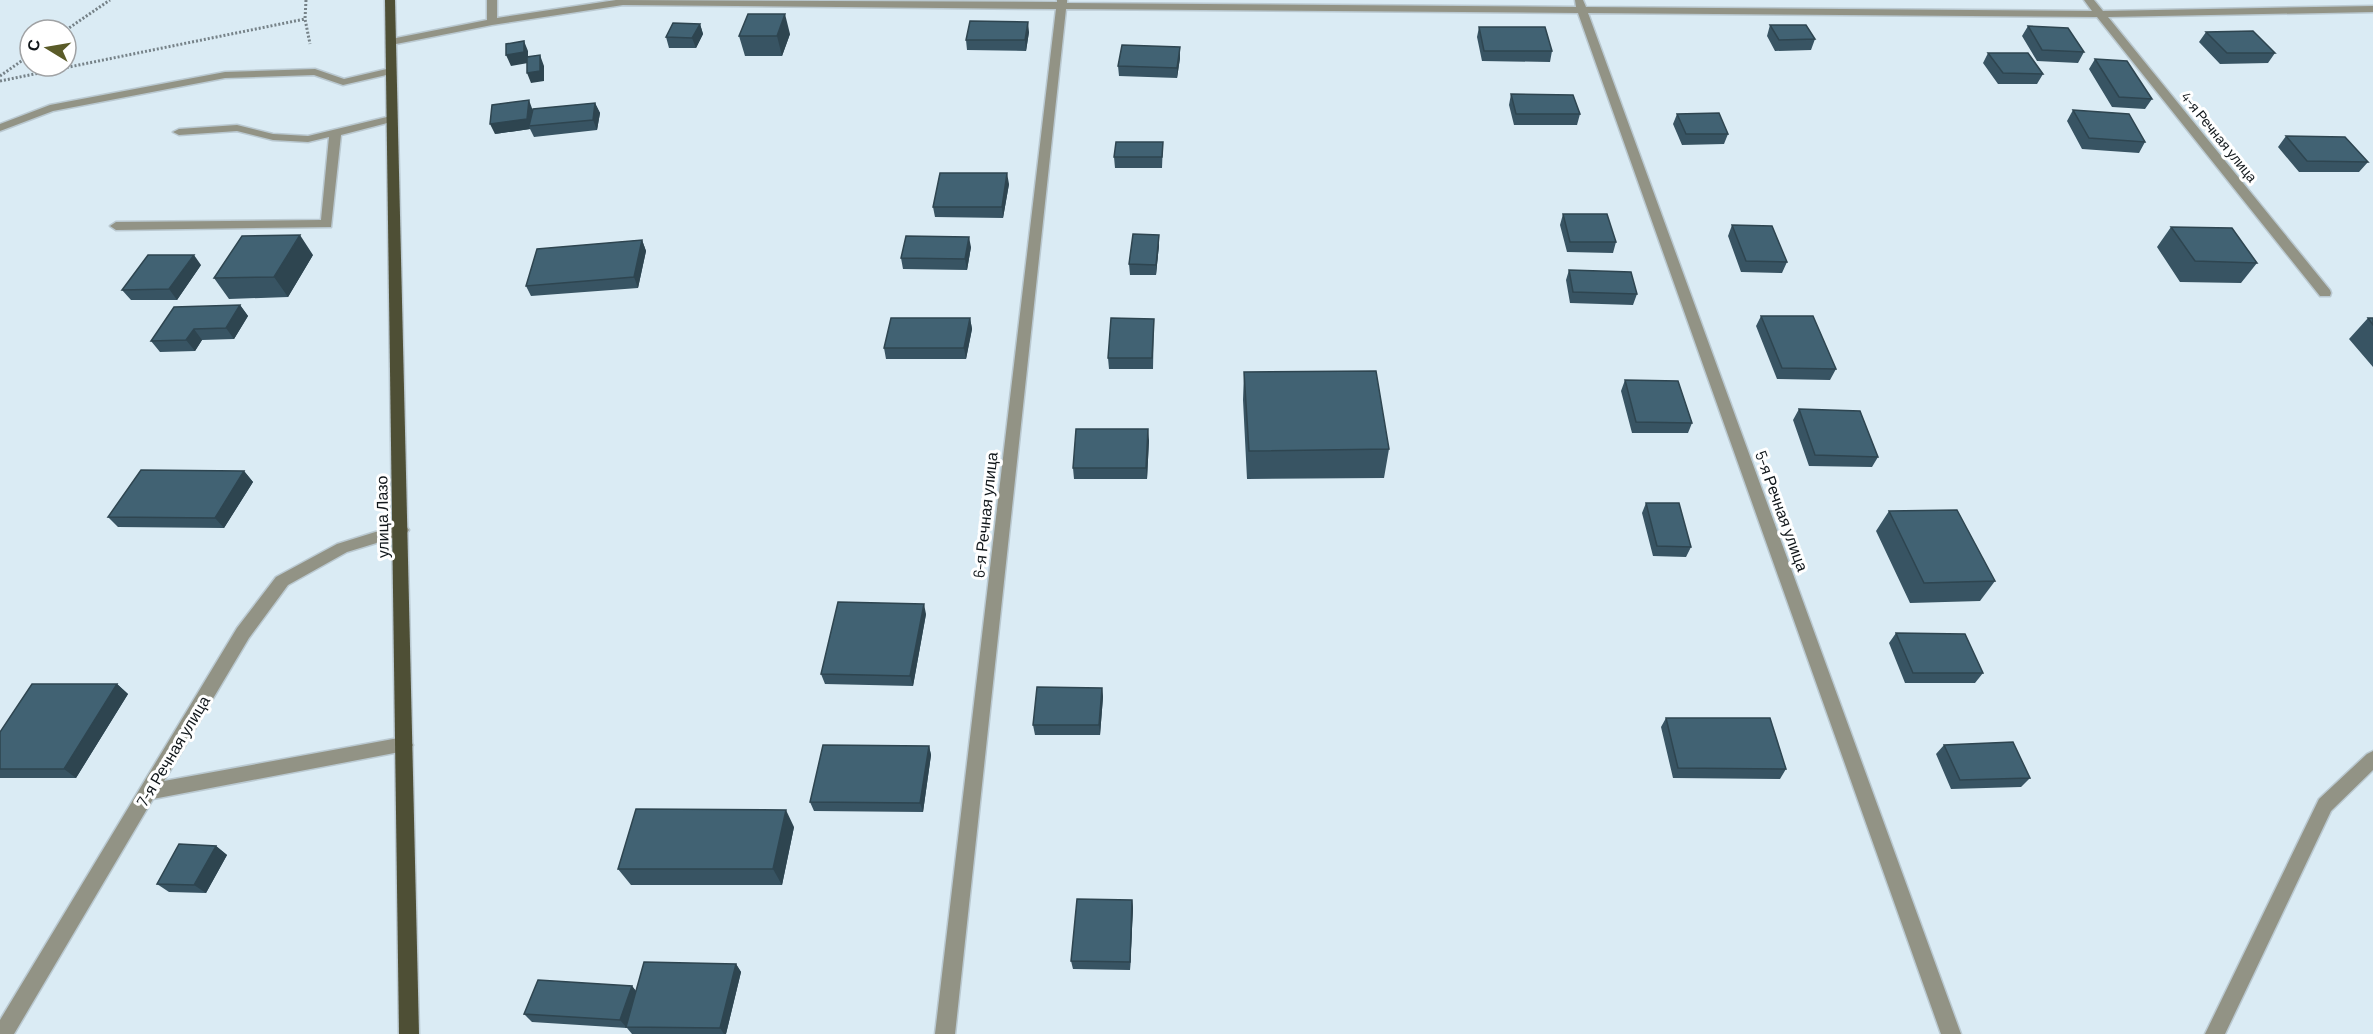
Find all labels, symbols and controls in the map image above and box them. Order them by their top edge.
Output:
north arrow [18,18,78,78]
text: С [22,37,43,53]
street label: 4-я Речная улица [2178,88,2261,185]
street label: 5-я Речная улица [1752,448,1813,574]
street label: 6-я Речная улица [968,451,1001,579]
street label: улица Лазо [371,476,392,558]
street label: 7-я Речная улица [132,692,213,810]

